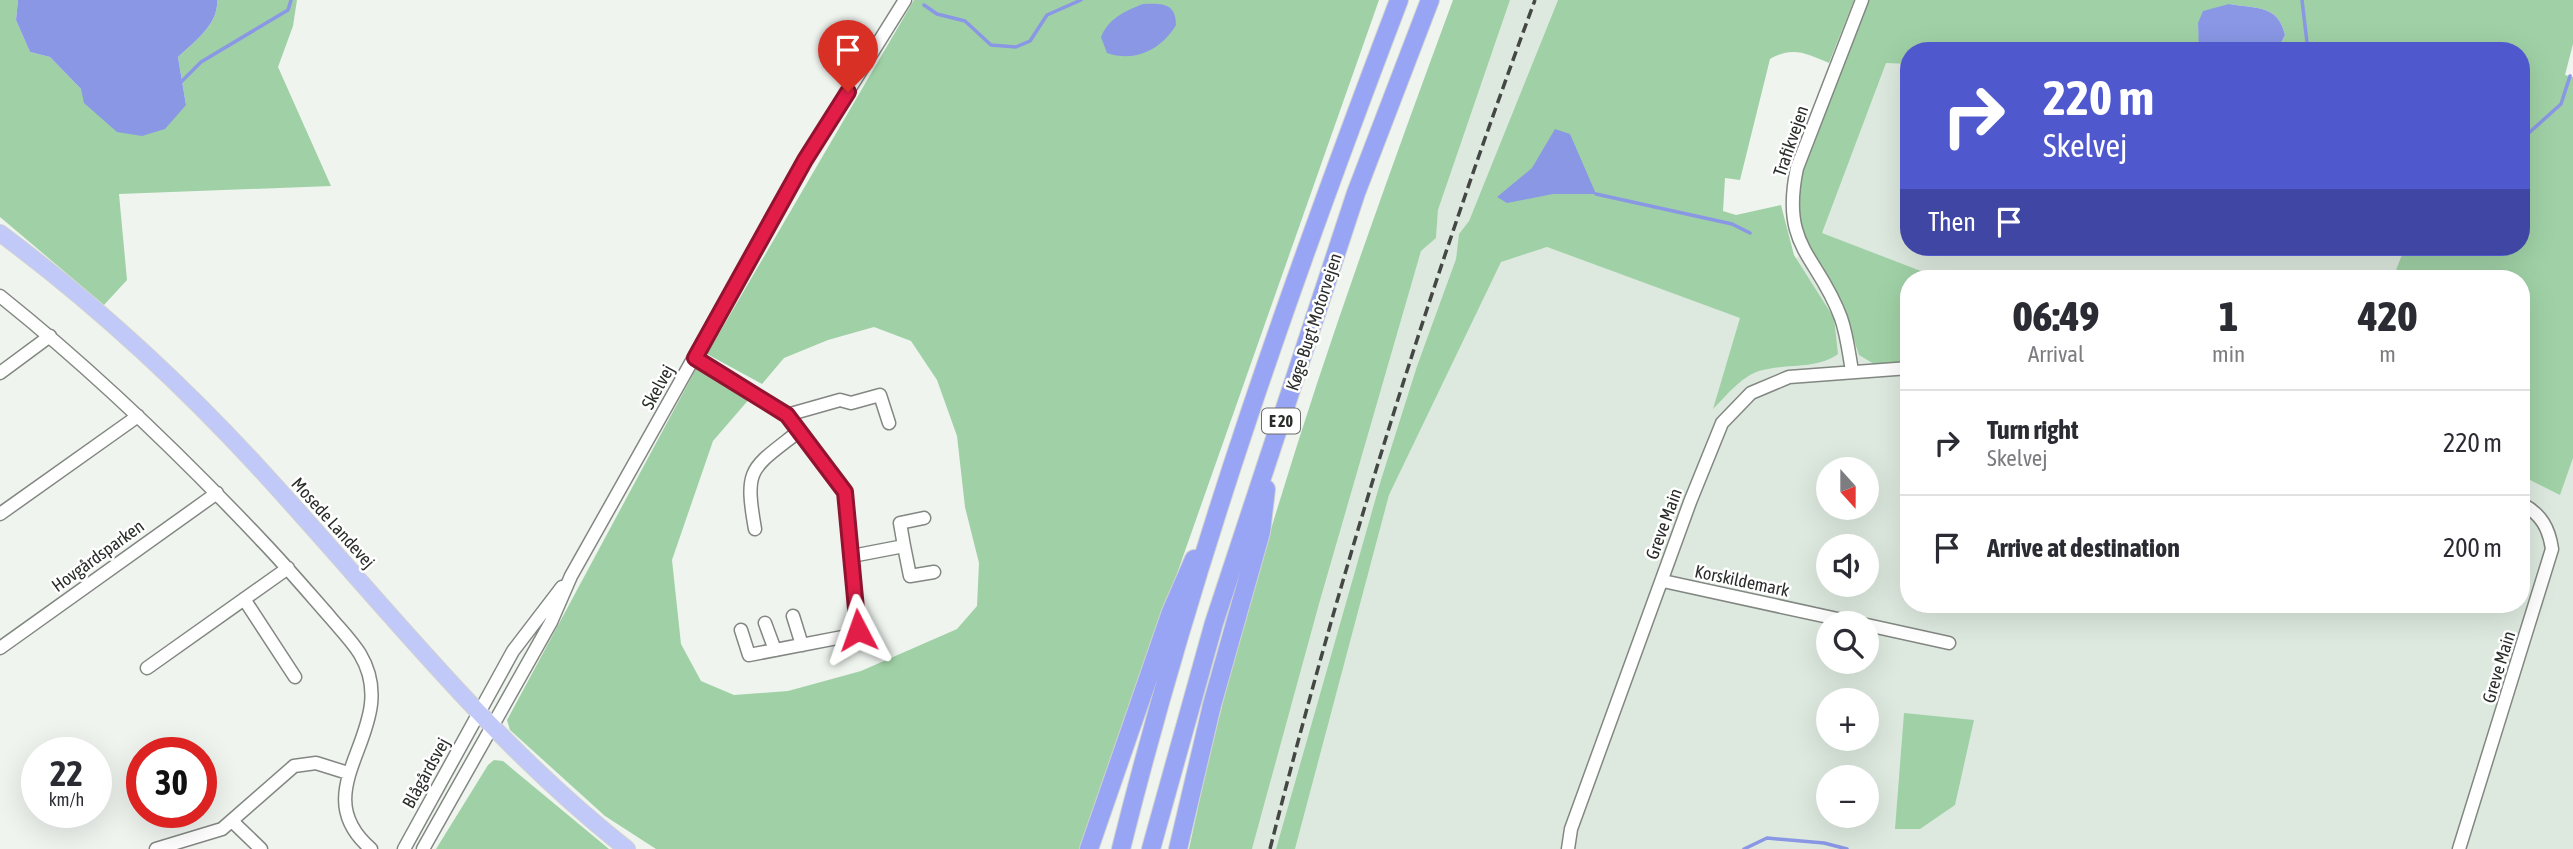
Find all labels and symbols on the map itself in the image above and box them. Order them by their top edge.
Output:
pin [818,20,878,92]
street label: Trafikvejen [1769,103,1812,179]
street label: Køge Bugt Motorvejen [1281,250,1346,393]
street label: Skelvej [637,361,678,413]
road number: E 20 [1262,408,1300,434]
north arrow [1816,457,1880,520]
street label: Mosede Landevej [287,473,379,572]
street label: Greve Main [1641,485,1686,562]
street label: Hovgårdsparken [48,515,148,596]
street label: Korskildemark [1693,560,1791,601]
position arrow [821,593,895,667]
street label: Greve Main [2478,628,2519,705]
street label: Blågårdsvej [398,734,453,812]
speed limit sign: 30 [126,737,217,828]

